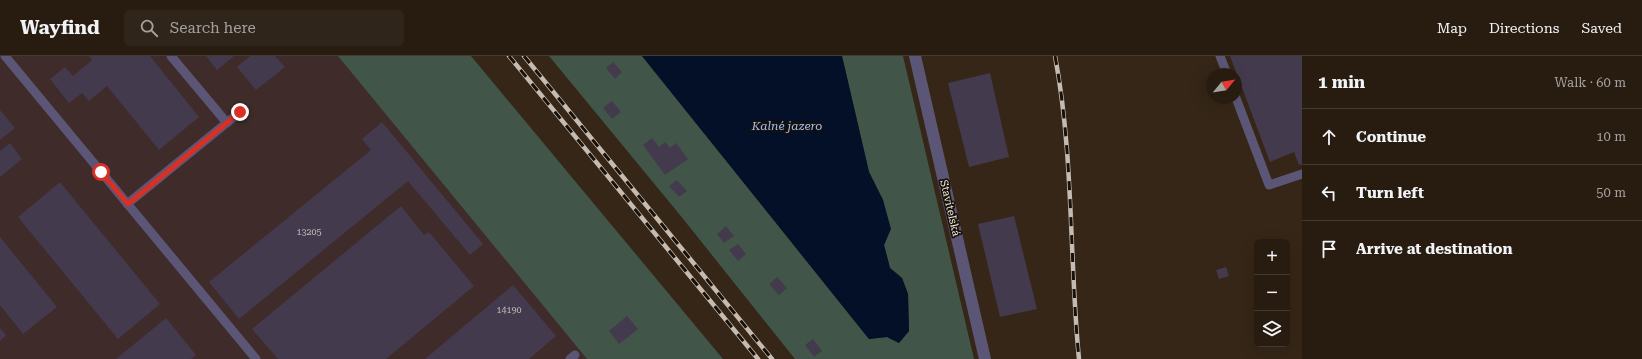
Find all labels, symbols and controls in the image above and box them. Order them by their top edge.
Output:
search box [124,10,404,46]
text: Wayfind [20,16,100,39]
icon: search [138,17,160,39]
text: Search here [170,19,256,37]
text: Map [1437,20,1467,36]
text: Directions [1489,20,1559,36]
text: Saved [1581,20,1622,36]
north arrow [1206,68,1242,104]
text: 1 min [1318,72,1365,92]
text: Walk · 60 m [1554,75,1626,90]
route end [231,103,249,121]
water label: Kalné jazero [751,119,822,133]
icon: ahead [1318,126,1340,148]
text: Continue [1356,128,1426,146]
text: 10 m [1596,129,1626,144]
route start [92,163,110,181]
street label: Staviteľská [937,179,963,238]
icon: left [1318,182,1340,204]
text: Turn left [1356,184,1424,202]
text: 50 m [1596,185,1626,200]
house number: 13205 [296,227,322,237]
icon: arrive [1318,238,1340,260]
map controls [1254,239,1290,347]
button: + [1254,239,1290,275]
text: Arrive at destination [1356,240,1512,258]
button: − [1254,275,1290,311]
house number: 14190 [496,305,522,315]
button: layers [1254,311,1290,347]

